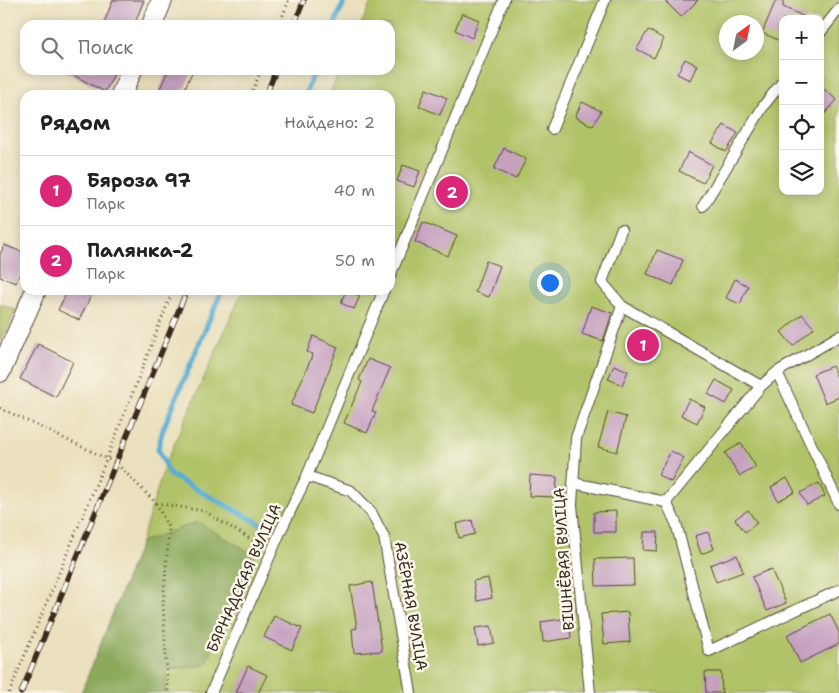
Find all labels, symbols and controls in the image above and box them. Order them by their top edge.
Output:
north arrow [719,15,764,60]
map controls [779,15,824,195]
button: + [779,15,824,60]
search box [20,20,395,75]
icon: search [38,34,66,62]
text: Поиск [78,35,133,60]
button: − [779,60,824,105]
button: locate [779,105,824,150]
text: Рядом [40,109,110,137]
text: Найдено: 2 [284,112,375,133]
button: layers [779,150,824,195]
text: Бяроза 97 [87,168,191,193]
pin: 2 [436,173,468,211]
text: 1 [52,180,60,201]
text: 40 m [333,180,375,201]
text: Парк [87,193,125,214]
text: Палянка-2 [87,238,193,263]
text: 2 [50,250,62,271]
text: 50 m [335,250,375,271]
text: Парк [87,263,125,284]
your location [537,270,563,296]
pin: 1 [627,326,659,364]
street label: ВІШНЁВАЯ ВУЛІЦА [549,487,579,631]
street label: БЯРНАДСКАЯ ВУЛІЦА [202,500,286,656]
street label: АЗЁРНАЯ ВУЛІЦА [390,540,432,672]

